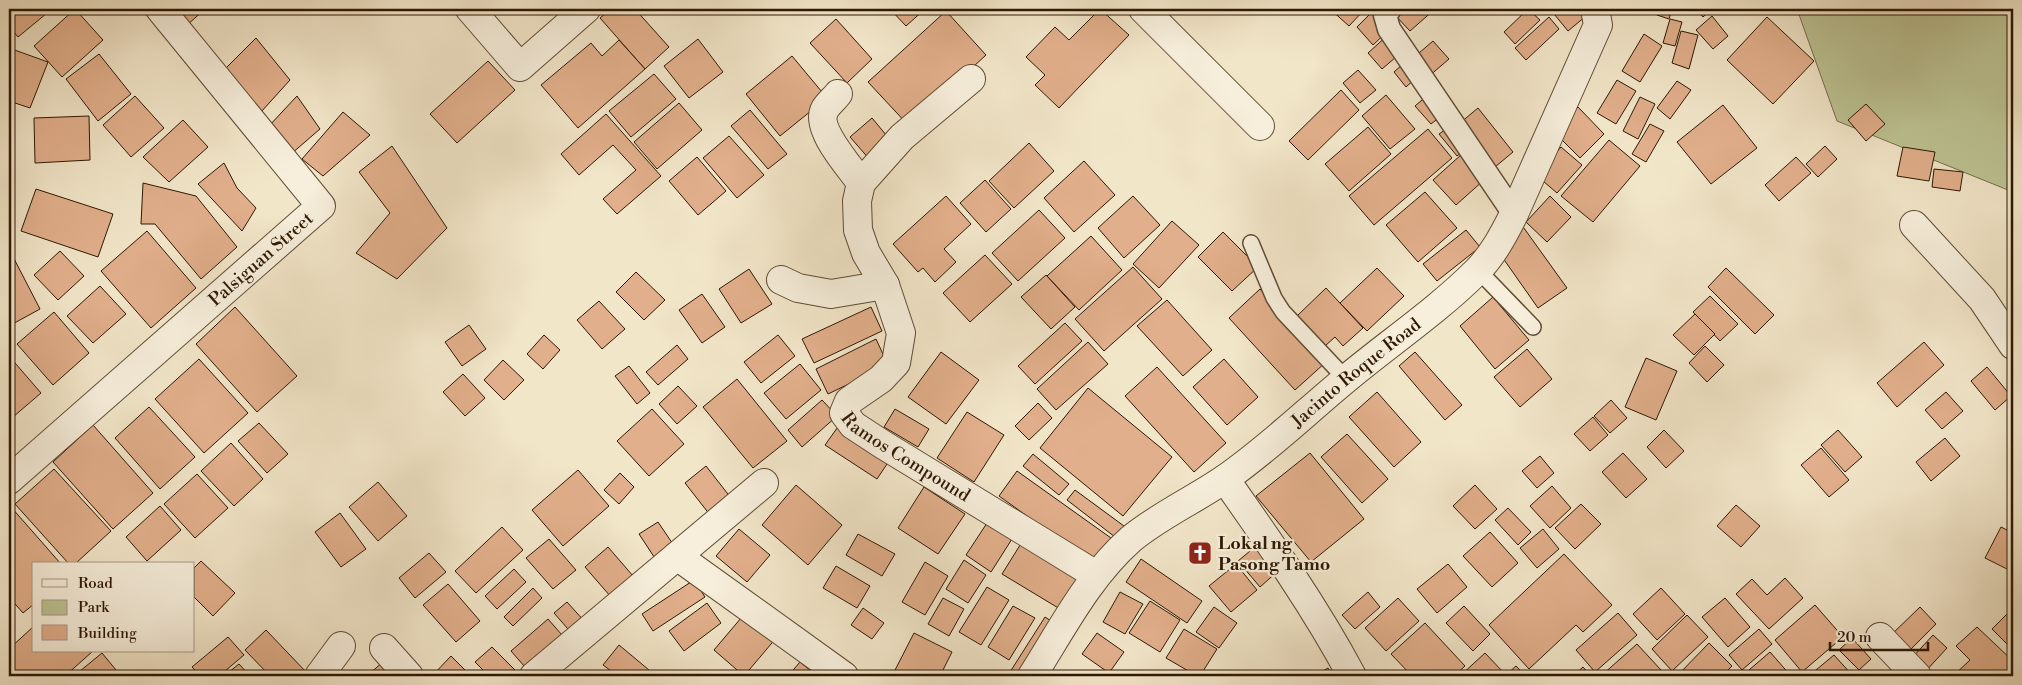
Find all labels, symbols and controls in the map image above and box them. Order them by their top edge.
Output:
street label: Palsiguan Street [204,207,319,311]
street label: Jacinto Roque Road [1286,313,1426,434]
street label: Ramos Compound [835,408,975,508]
place label: Lokal ng Pasong Tamo [1218,532,1330,576]
church icon: Lokal ng Pasong Tamo [1187,540,1213,566]
legend [32,562,195,652]
text: Road [78,574,113,593]
text: Park [78,598,110,617]
scale bar [1830,620,1927,652]
text: Building [77,624,137,643]
text: 20 m [1837,628,1872,647]

